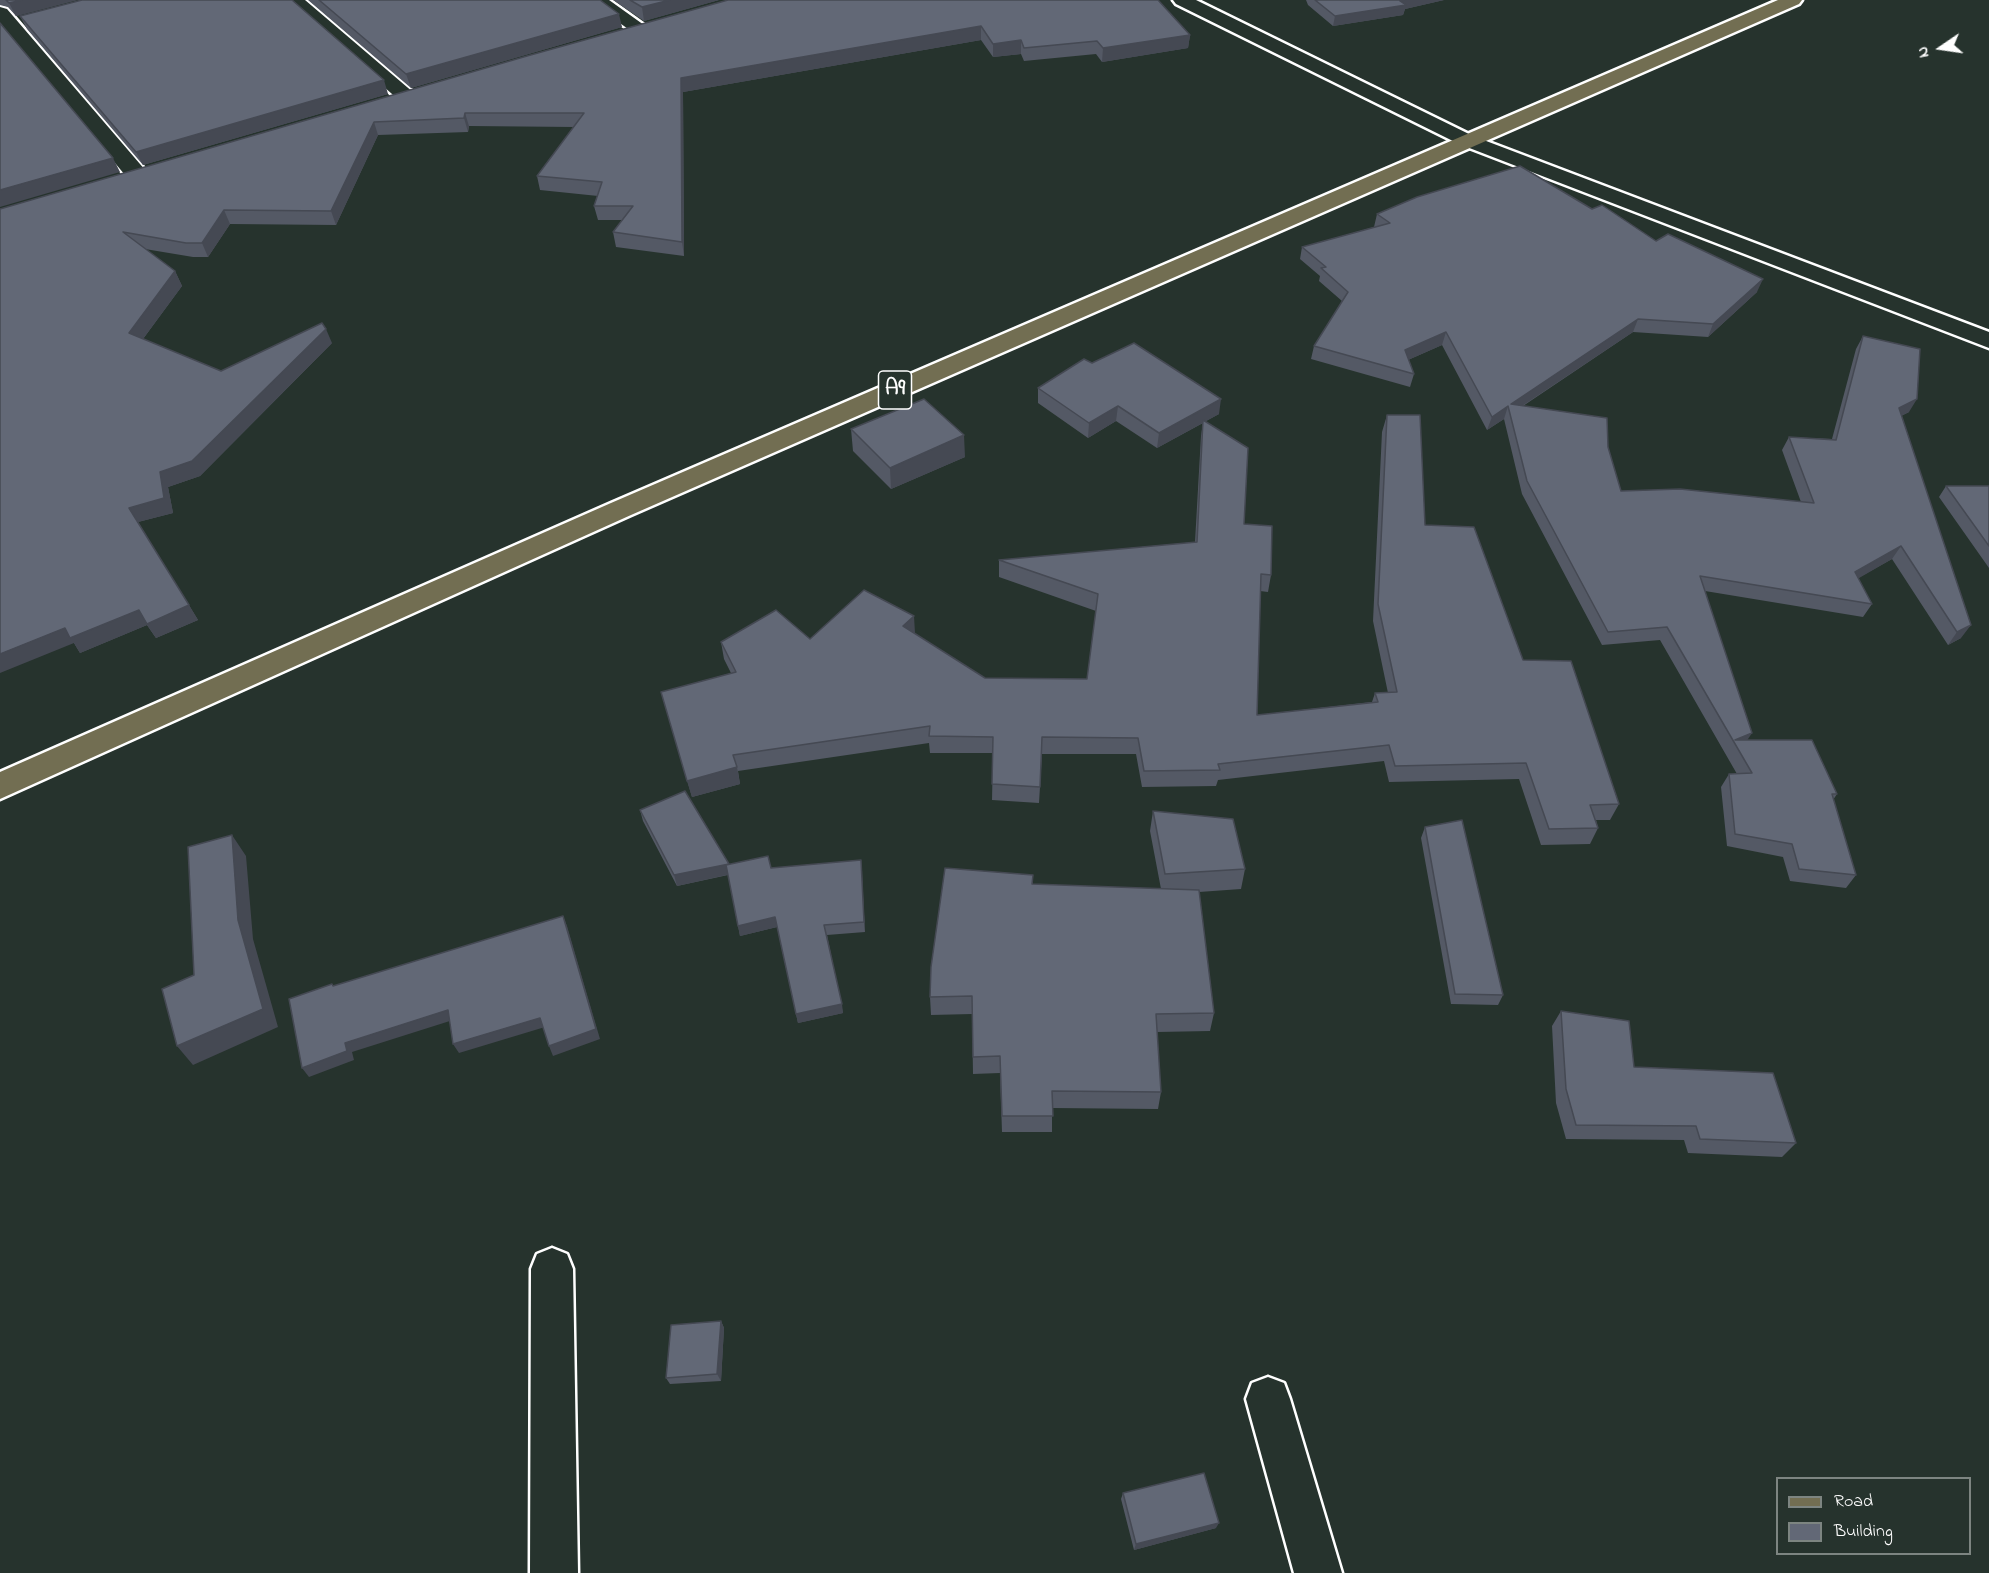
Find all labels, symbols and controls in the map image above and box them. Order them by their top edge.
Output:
north arrow [1911,18,1971,78]
text: N [1911,44,1936,60]
road number: A9 [878,371,912,409]
legend [1776,1477,1971,1555]
text: Road [1834,1489,1873,1515]
text: Building [1834,1519,1893,1545]

